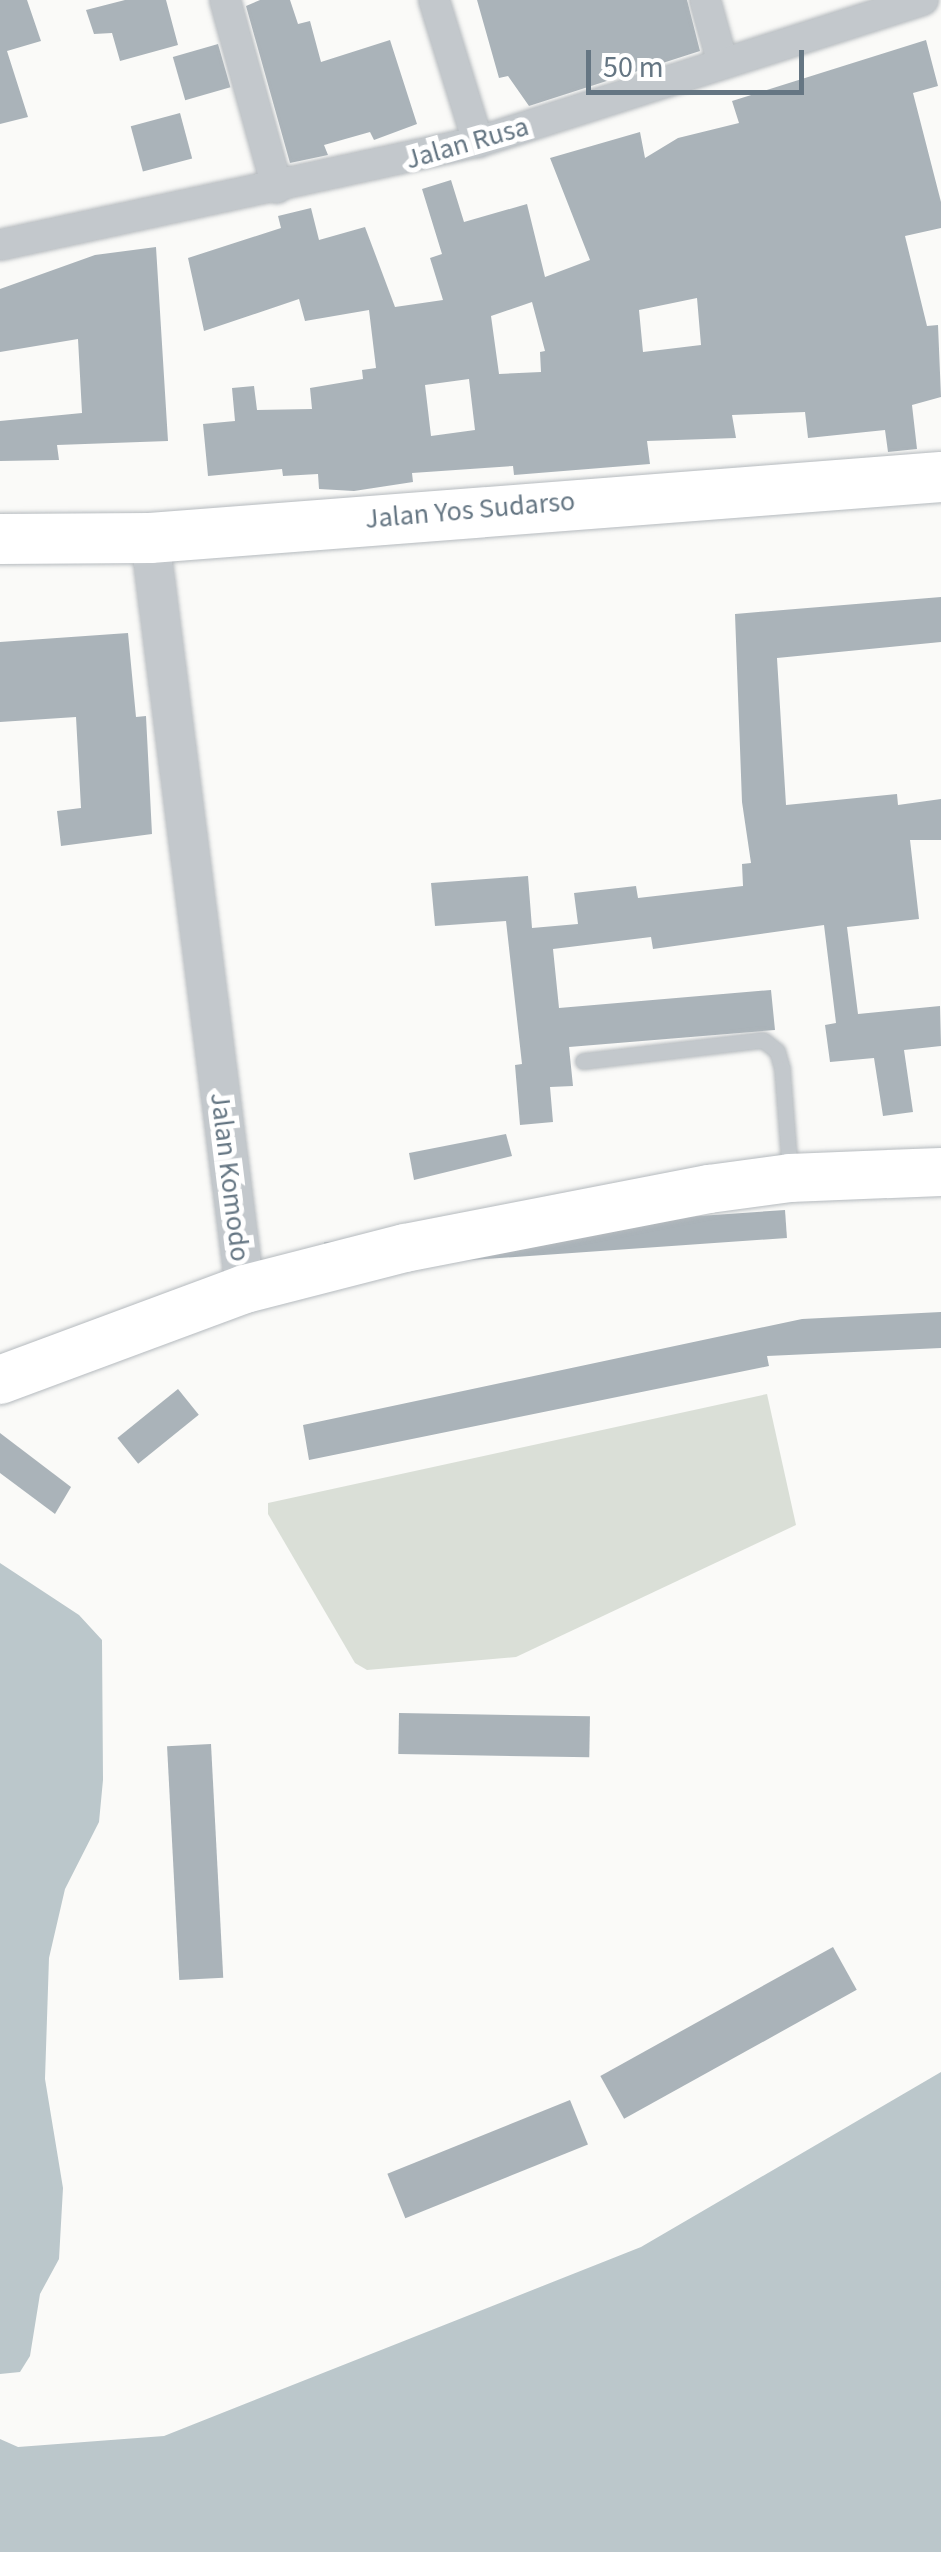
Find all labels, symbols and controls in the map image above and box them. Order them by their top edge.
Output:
scale bar [591,30,808,92]
text: 50 m [603,46,664,89]
street label: Jalan Rusa [401,109,533,177]
street label: Jalan Yos Sudarso [364,484,576,536]
street label: Jalan Komodo [203,1091,257,1263]

